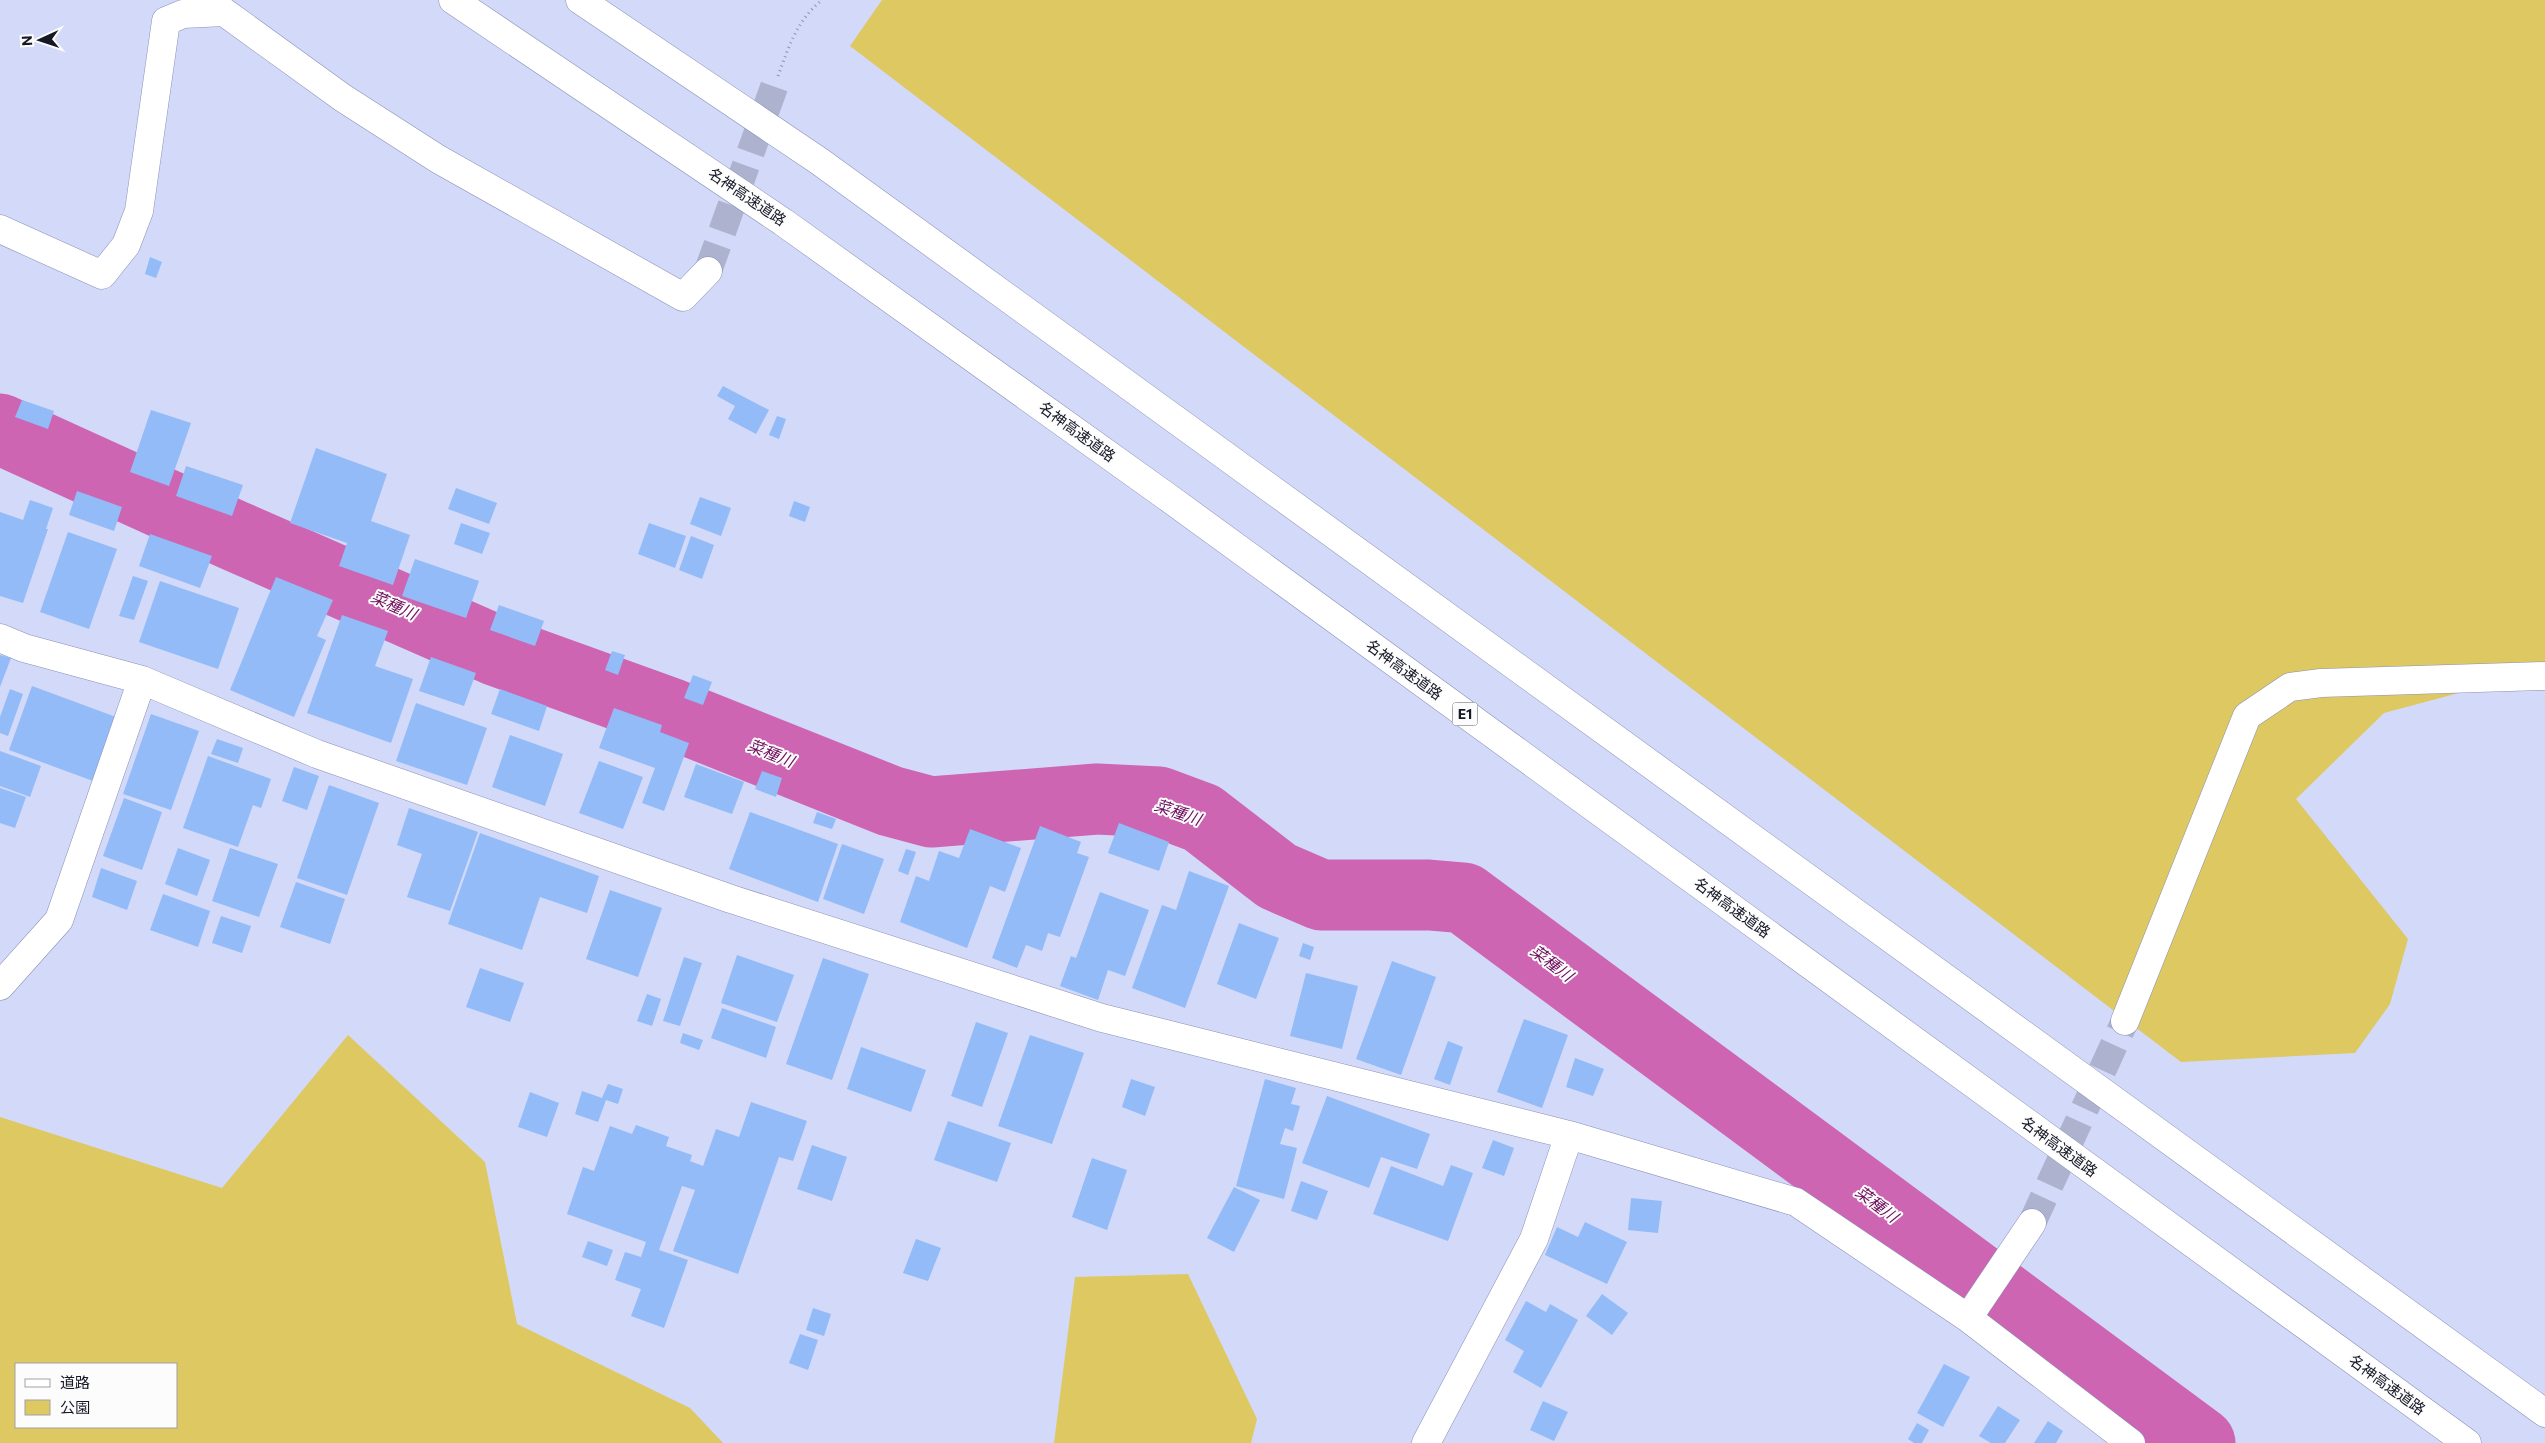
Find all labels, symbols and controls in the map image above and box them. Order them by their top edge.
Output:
north arrow [15,15,65,65]
text: N [18,35,35,46]
street label: 名神高速道路 [705,164,790,229]
street label: 名神高速道路 [1036,397,1119,465]
water label: 菜種川 [368,586,422,624]
street label: 名神高速道路 [1363,635,1446,703]
road number: E1 [1452,702,1478,726]
water label: 菜種川 [745,735,799,771]
water label: 菜種川 [1152,795,1206,829]
street label: 名神高速道路 [1691,873,1774,941]
water label: 菜種川 [1527,941,1579,986]
street label: 名神高速道路 [2018,1112,2101,1180]
water label: 菜種川 [1852,1182,1904,1227]
street label: 名神高速道路 [2346,1350,2429,1418]
legend [15,1363,178,1428]
text: 道路 [60,1373,90,1391]
text: 公園 [60,1398,90,1416]

